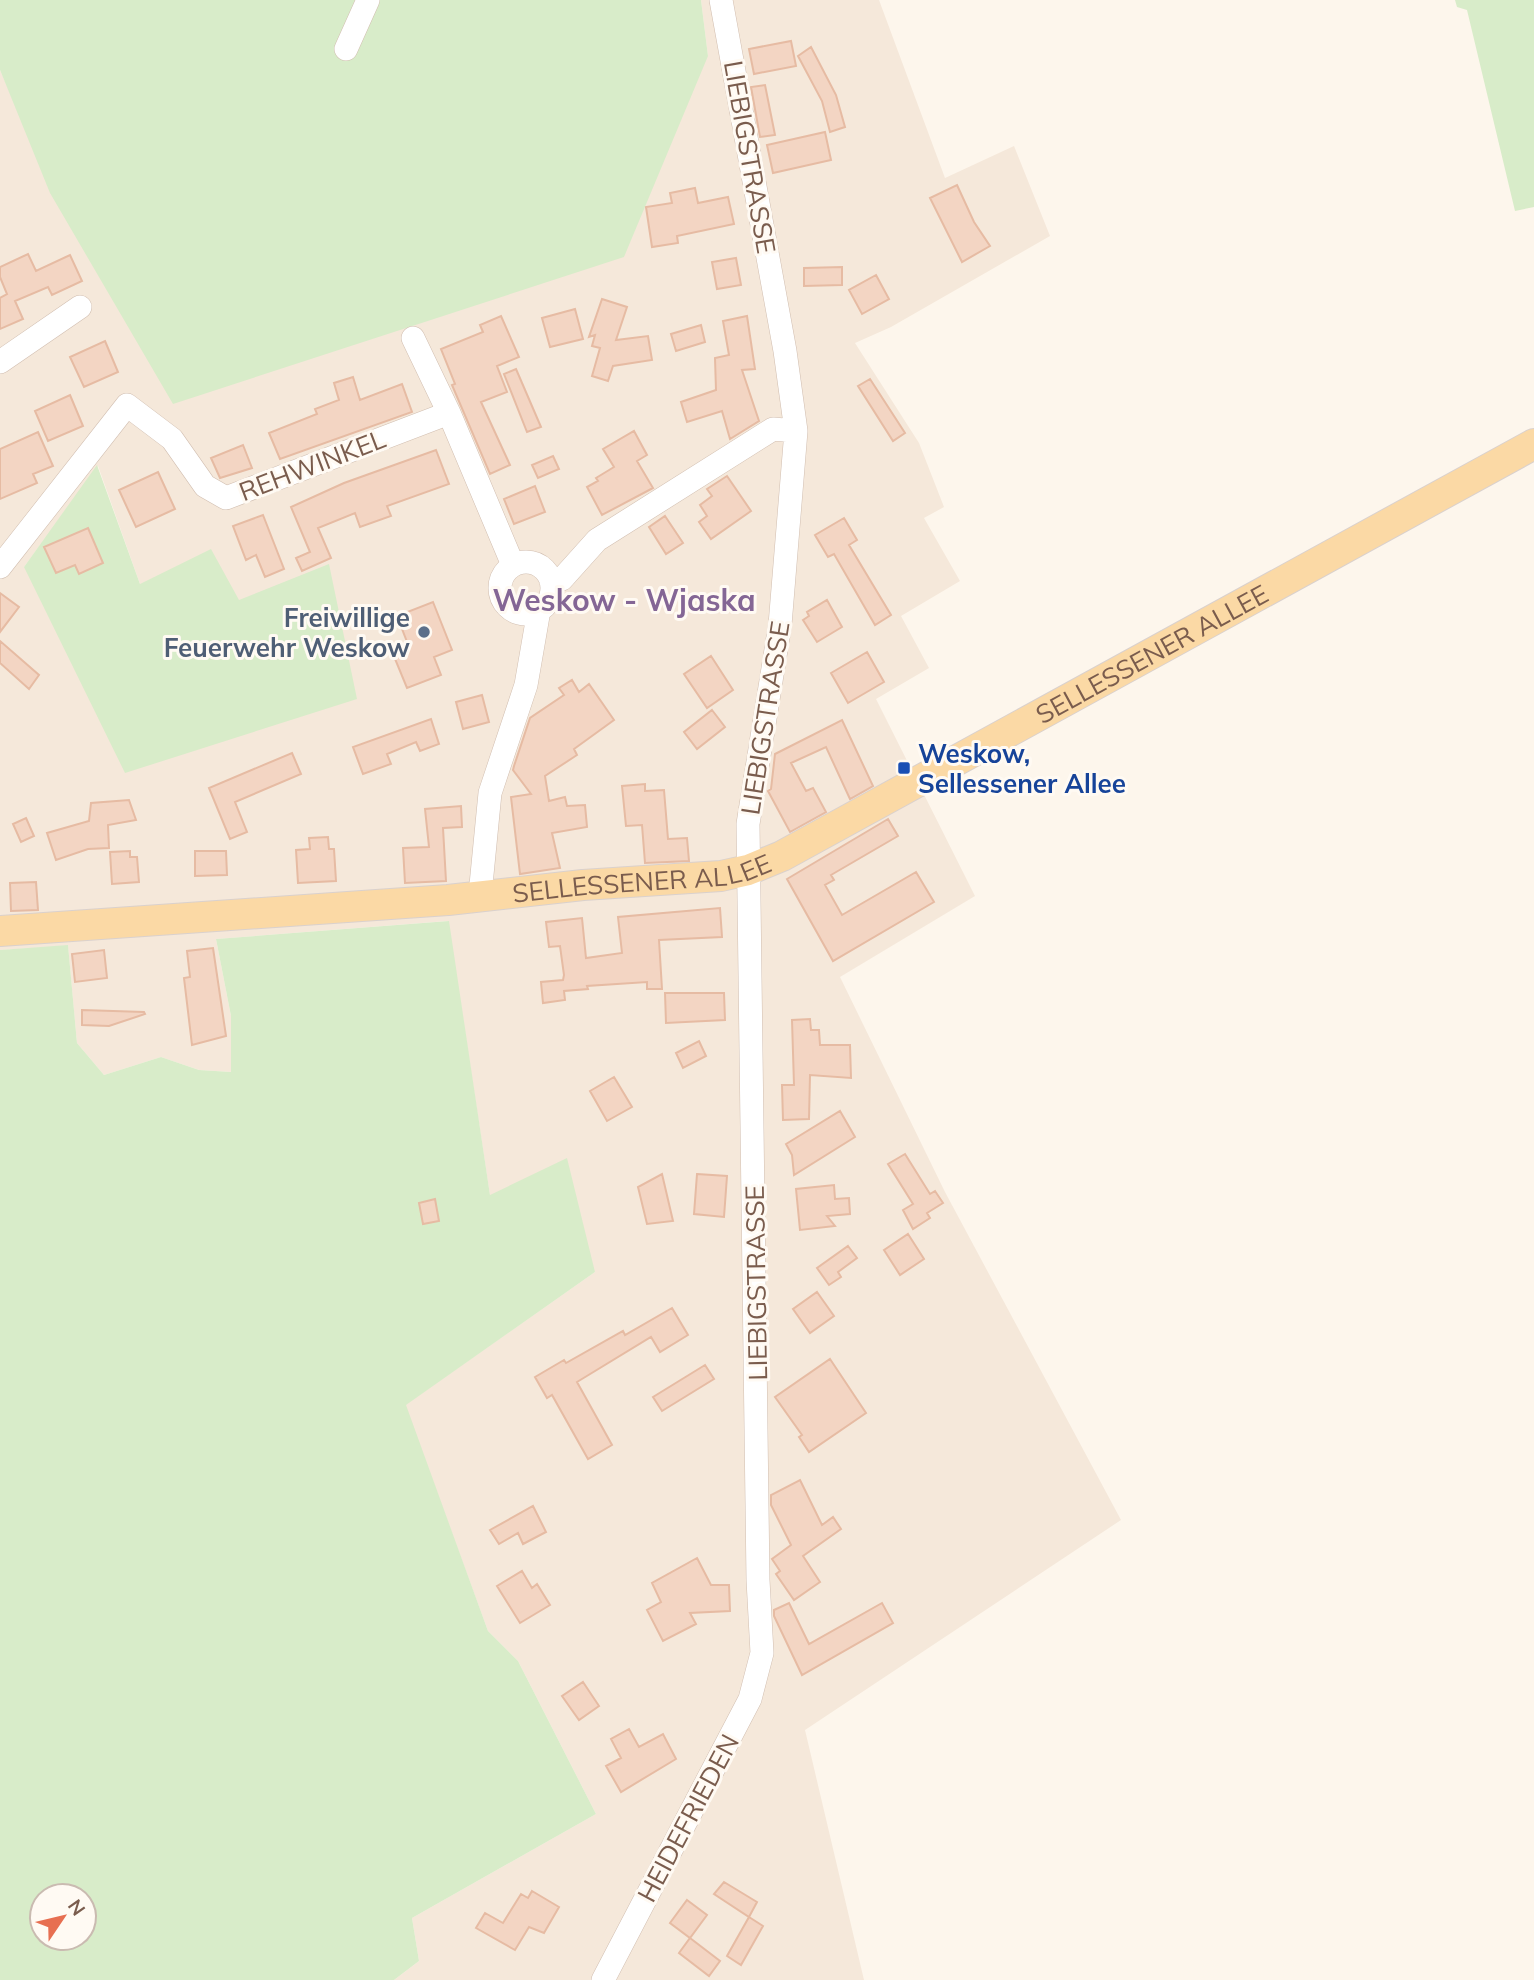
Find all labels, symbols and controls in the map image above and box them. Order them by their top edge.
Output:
street label: LIEBIGSTRASSE [717,58,783,256]
street label: REHWINKEL [234,422,390,508]
street label: SELLESSENER ALLEE [1030,577,1274,731]
district label: Weskow - Wjaska [492,581,756,619]
place label: Freiwillige Feuerwehr Weskow [164,601,410,664]
street label: LIEBIGSTRASSE [733,619,797,817]
marker: Freiwillige Feuerwehr Weskow [416,624,432,640]
place label: Weskow, Sellessener Allee [918,737,1126,800]
marker: Weskow, Sellessener Allee [896,760,912,776]
street label: SELLESSENER ALLEE [511,846,776,909]
street label: LIEBIGSTRASSE [738,1185,774,1381]
street label: HEIDEFRIEDEN [630,1728,746,1908]
north arrow [28,1882,98,1952]
text: N [63,1894,91,1920]

